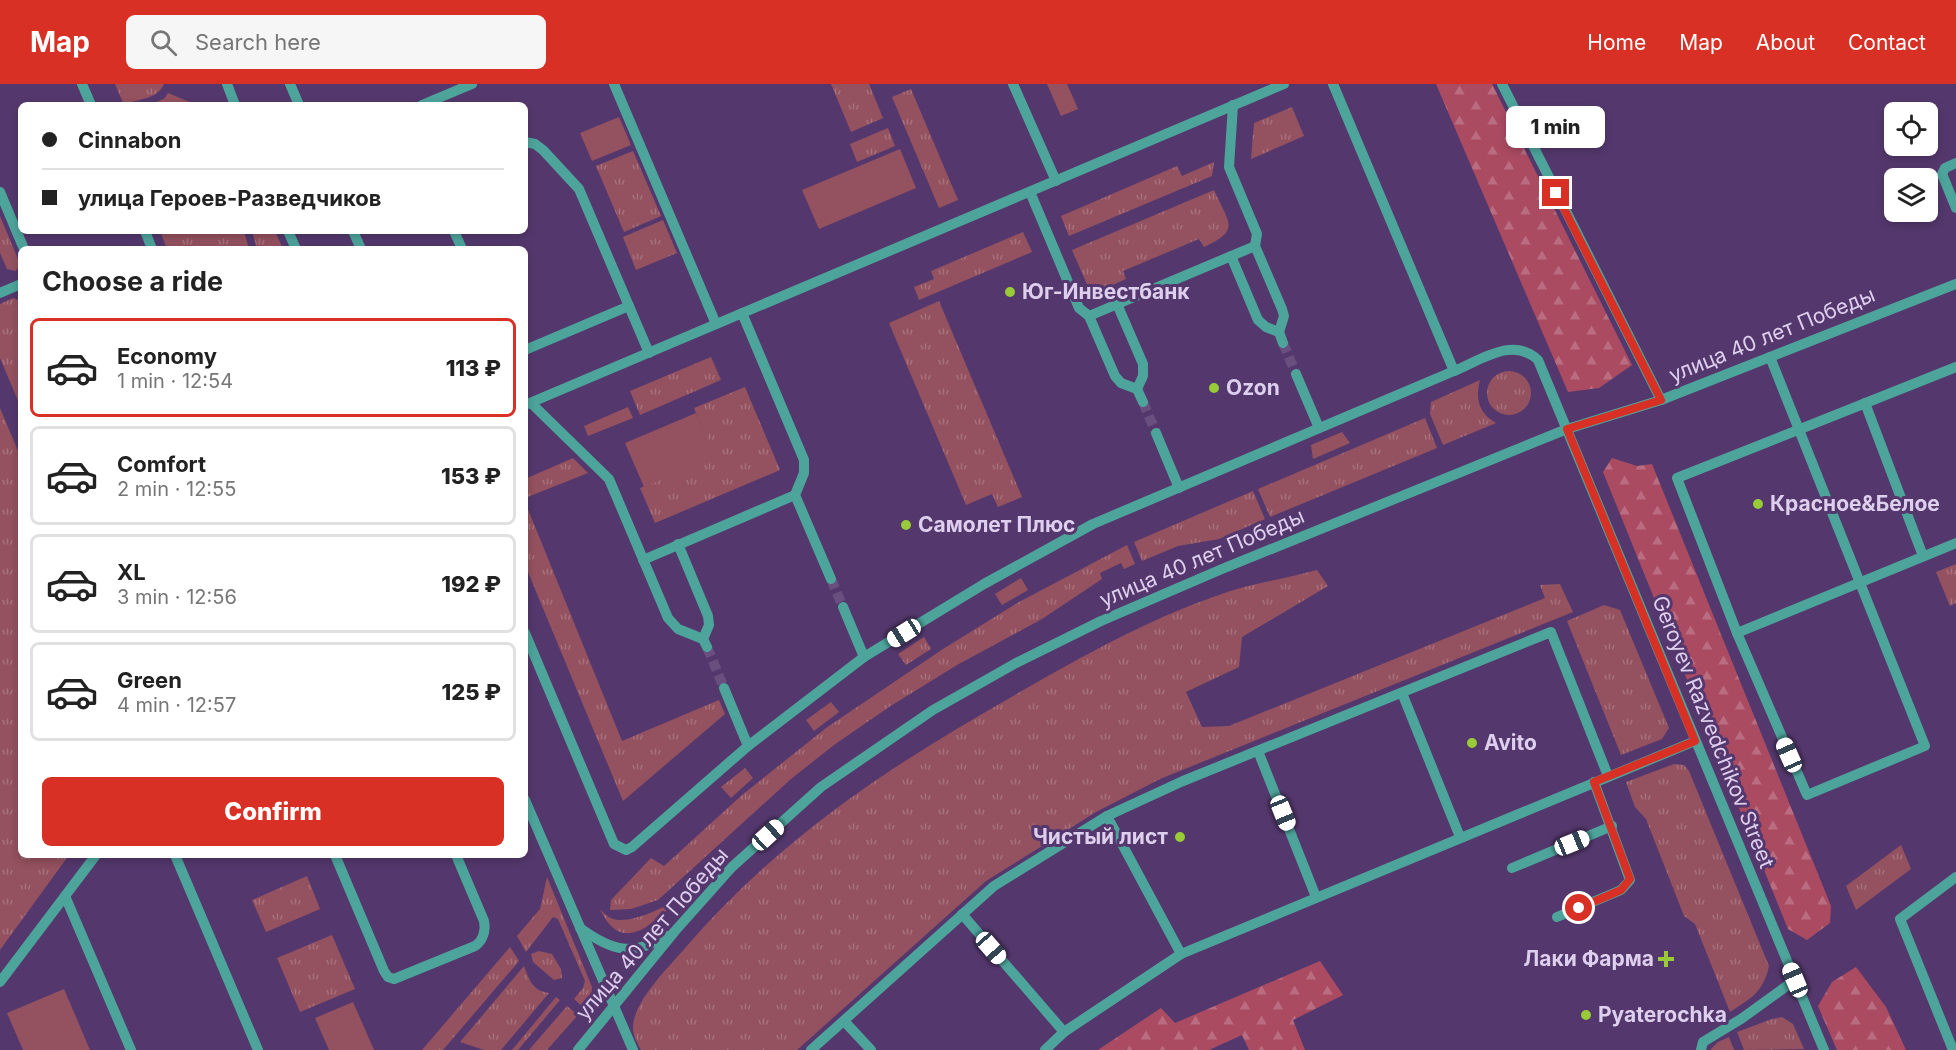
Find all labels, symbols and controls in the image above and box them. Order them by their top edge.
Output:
search box [126,15,546,69]
text: Map [30,25,90,59]
icon: search [147,26,180,59]
text: Search here [195,29,321,55]
text: Home [1587,30,1646,55]
text: Map [1679,30,1723,55]
text: About [1756,30,1815,55]
text: Contact [1848,30,1926,55]
map controls [1884,102,1938,222]
button: locate [1884,102,1938,156]
callout: 1 min [1506,106,1606,148]
text: 1 min [1530,115,1581,139]
text: Cinnabon [78,127,181,153]
button: layers [1884,168,1938,222]
route end [1542,179,1569,206]
text: улица Героев-Разведчиков [78,185,381,211]
text: Choose a ride [42,265,223,298]
place label: Юг-Инвестбанк [1022,279,1190,304]
street label: улица 40 лет Победы [1665,282,1878,387]
marker: Юг-Инвестбанк [1003,285,1017,299]
icon: car [45,341,99,395]
text: Economy [117,343,217,369]
text: 113 ₽ [446,355,501,381]
text: 1 min · 12:54 [117,369,233,393]
place label: Ozon [1226,375,1280,400]
marker: Ozon [1207,381,1221,395]
icon: car [45,449,99,503]
text: Comfort [117,451,206,477]
text: 153 ₽ [441,463,501,489]
text: 2 min · 12:55 [117,477,236,501]
place label: Красное&Белое [1770,491,1940,516]
marker: Красное&Белое [1751,497,1765,511]
street label: улица 40 лет Победы [1096,503,1308,612]
place label: Самолет Плюс [918,512,1075,537]
marker: Самолет Плюс [899,518,913,532]
icon: car [45,557,99,611]
text: XL [117,559,146,585]
text: 192 ₽ [441,571,501,597]
text: 3 min · 12:56 [117,585,237,609]
street label: Geroyev Razvedchikov Street [1647,592,1780,872]
car [884,616,924,650]
icon: car [45,665,99,719]
text: Green [117,667,182,693]
text: 125 ₽ [441,679,501,705]
text: 4 min · 12:57 [117,693,236,717]
place label: Avito [1484,730,1537,755]
car [1773,735,1805,775]
marker: Avito [1465,736,1479,750]
button: Confirm [42,777,504,846]
car [1268,793,1298,833]
car [749,816,787,854]
place label: Чистый лист [1033,824,1168,849]
car [1552,828,1592,858]
marker: Чистый лист [1173,830,1187,844]
street label: улица 40 лет Победы [570,843,733,1025]
route start [1565,894,1592,921]
car [972,929,1010,967]
place label: Лаки Фарма [1524,946,1654,971]
marker: Лаки Фарма [1659,952,1673,966]
car [1780,960,1810,1000]
place label: Pyaterochka [1598,1002,1727,1027]
marker: Pyaterochka [1579,1008,1593,1022]

